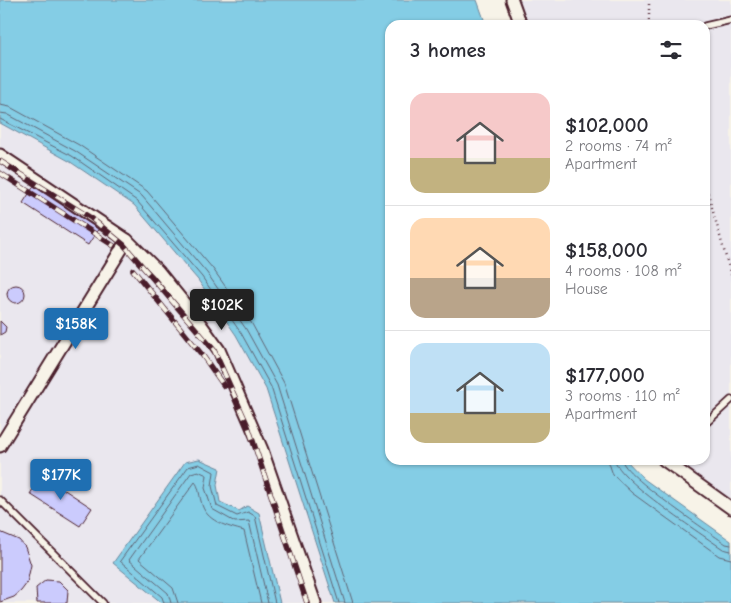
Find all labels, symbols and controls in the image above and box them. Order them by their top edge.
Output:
icon: filters [657,36,685,64]
text: 3 homes [410,38,486,62]
icon: home [450,113,510,173]
text: $102,000 [565,113,648,137]
text: 2 rooms · 74 m² [565,137,672,155]
text: Apartment [565,155,637,173]
icon: home [450,238,510,298]
text: $158,000 [565,238,648,262]
text: 4 rooms · 108 m² [565,262,681,280]
text: House [565,280,608,298]
pin: $102K [187,288,257,331]
text: $102K [201,296,243,314]
pin: $158K [41,308,111,350]
text: $158K [55,315,97,333]
icon: home [450,363,510,423]
text: $177,000 [565,363,645,387]
text: 3 rooms · 110 m² [565,387,680,405]
text: Apartment [565,405,637,423]
pin: $177K [26,458,96,501]
text: $177K [41,466,81,484]

